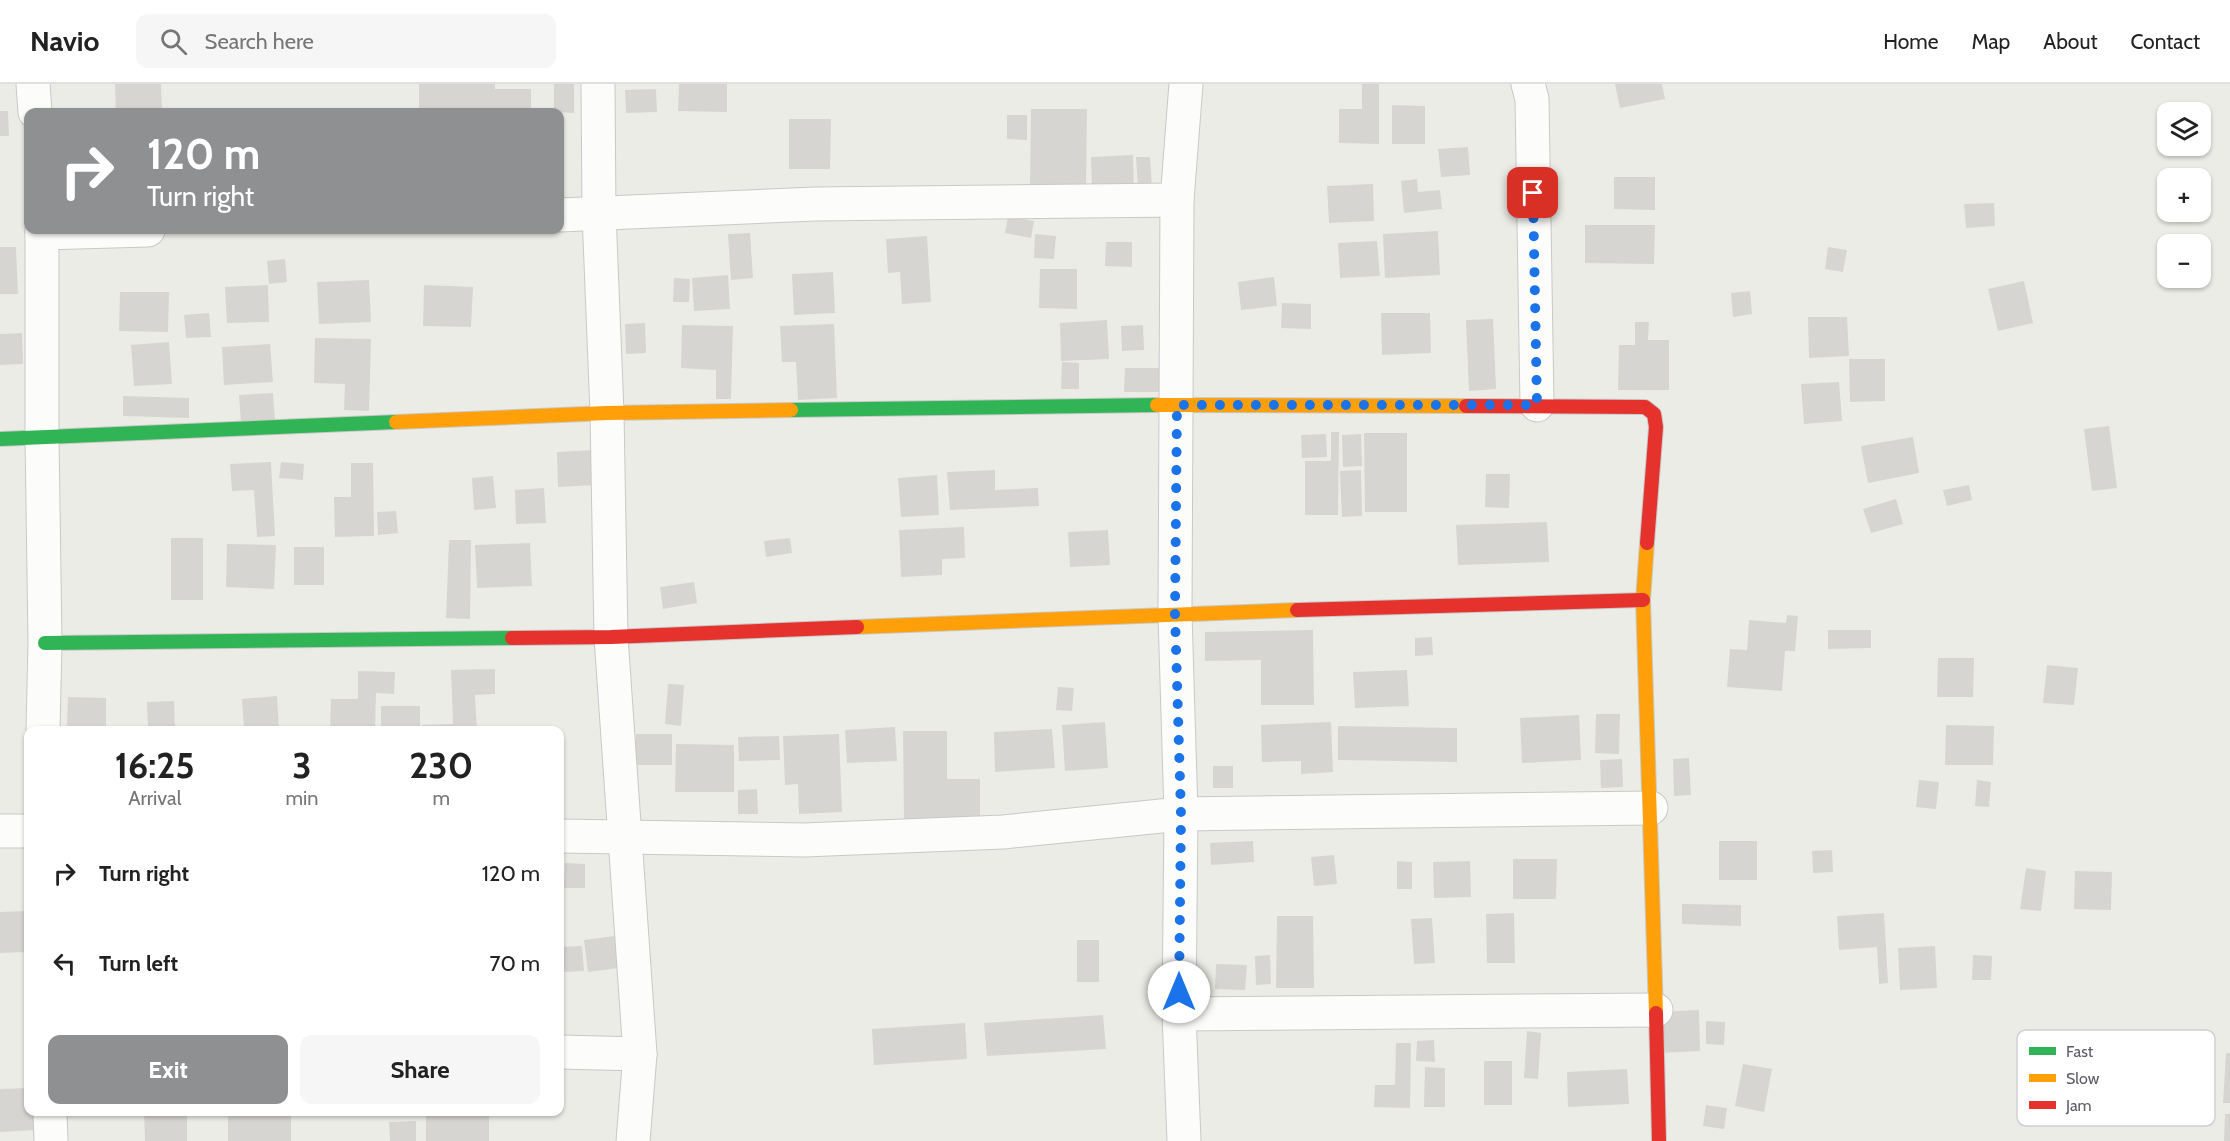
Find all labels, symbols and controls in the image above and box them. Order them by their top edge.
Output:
search box [136,14,556,68]
text: Navio [30,24,100,58]
icon: search [157,25,190,58]
text: Search here [205,28,314,55]
text: Home [1883,29,1939,54]
text: Map [1972,29,2010,54]
text: About [2043,29,2097,54]
text: Contact [2130,29,2200,54]
map controls [2157,102,2211,288]
button: layers [2157,102,2211,156]
text: 120 m [147,128,260,180]
icon: right [48,132,126,210]
pin [1507,167,1558,218]
button: + [2157,168,2211,222]
icon: arrive [1516,176,1549,209]
text: Turn right [147,180,254,213]
button: − [2157,234,2211,288]
text: 16:25 [115,743,195,787]
text: 3 [292,743,312,787]
text: 230 [409,743,473,787]
text: Arrival [128,786,181,810]
text: min [286,786,318,810]
text: m [432,786,450,810]
icon: right [48,857,81,890]
text: Turn right [99,860,189,887]
text: 120 m [482,860,540,887]
icon: left [48,947,81,980]
text: Turn left [99,950,178,977]
text: 70 m [490,950,540,977]
position arrow [1147,960,1211,1024]
legend [2017,1030,2215,1126]
button: Exit [48,1035,288,1104]
button: Share [300,1035,540,1104]
text: Fast [2066,1042,2094,1061]
text: Slow [2066,1069,2100,1088]
text: Jam [2065,1096,2092,1115]

